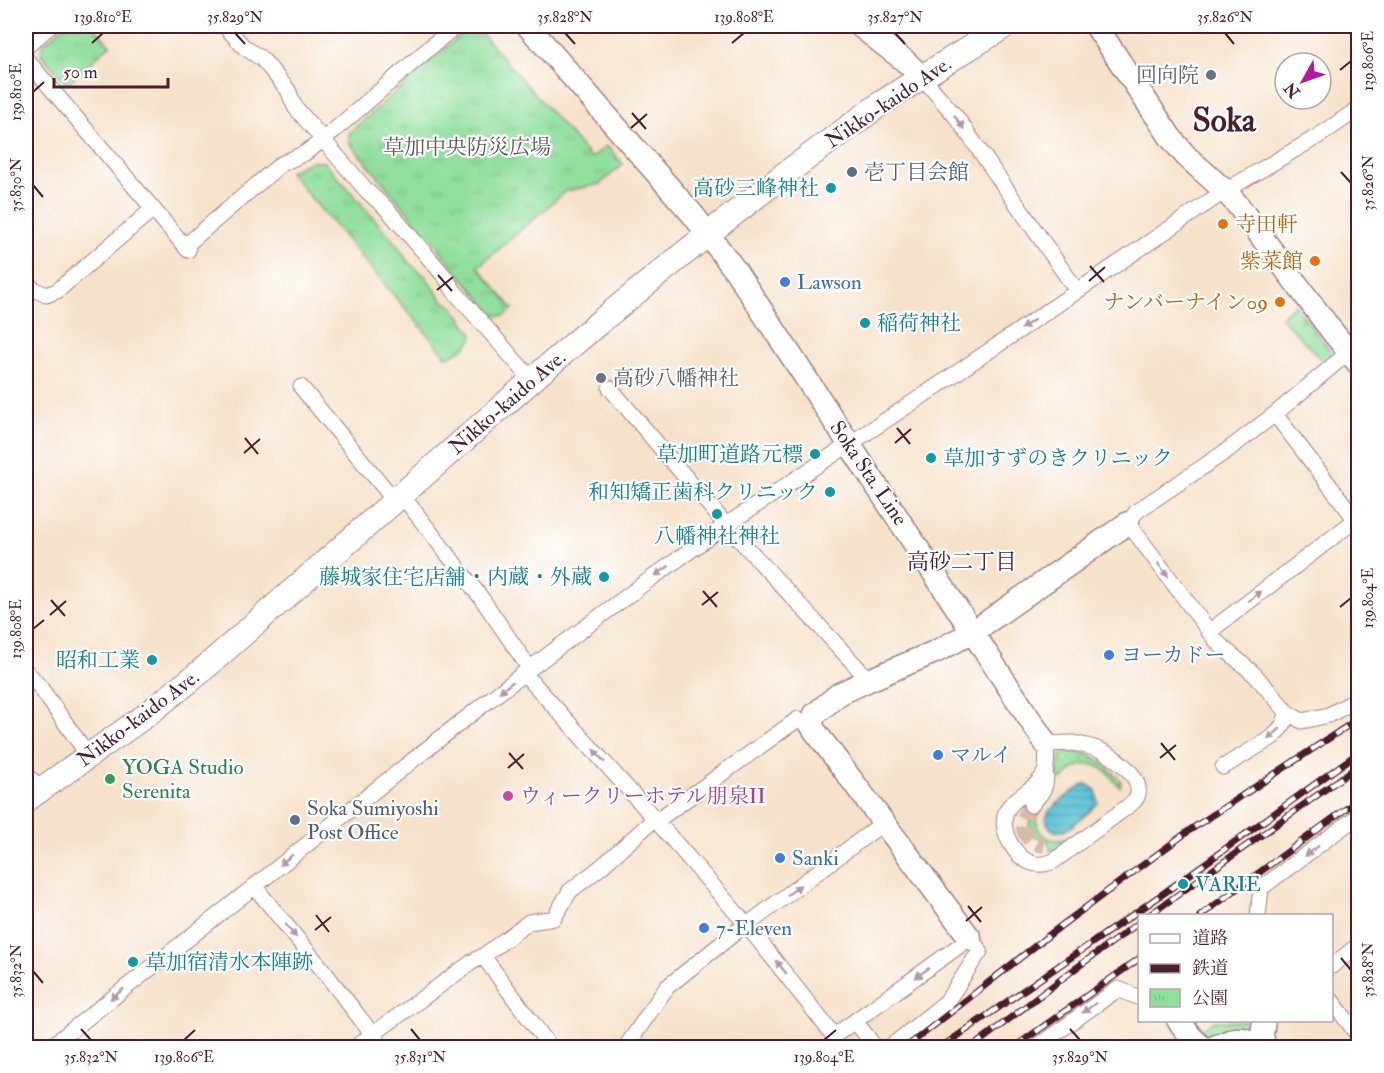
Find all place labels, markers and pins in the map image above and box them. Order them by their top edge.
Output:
place label: 回向院 [1136,62,1199,89]
marker: 回向院 [1204,68,1218,82]
place label: 壱丁目会館 [864,159,969,186]
marker: 壱丁目会館 [845,165,859,179]
place label: 高砂三峰神社 [693,175,819,202]
marker: 高砂三峰神社 [824,181,838,195]
place label: 寺田軒 [1235,211,1298,238]
marker: 寺田軒 [1216,217,1230,231]
place label: 紫菜館 [1240,248,1303,275]
marker: 紫菜館 [1308,254,1322,268]
place label: Lawson [797,269,862,296]
marker: Lawson [778,275,792,289]
place label: ナンバーナイン09 [1103,289,1268,316]
marker: ナンバーナイン09 [1273,295,1287,309]
place label: 稲荷神社 [877,310,961,337]
marker: 稲荷神社 [858,316,872,330]
place label: 高砂八幡神社 [613,365,739,392]
marker: 高砂八幡神社 [594,371,608,385]
place label: 草加町道路元標 [656,441,803,468]
place label: 草加すずのきクリニック [943,445,1173,472]
marker: 草加町道路元標 [808,447,822,461]
marker: 草加すずのきクリニック [924,451,938,465]
place label: 和知矯正歯科クリニック [588,479,818,506]
marker: 和知矯正歯科クリニック [823,485,837,499]
marker: 八幡神社神社 [710,507,724,521]
place label: 八幡神社神社 [654,523,780,550]
place label: 藤城家住宅店舗・内蔵・外蔵 [319,564,592,591]
marker: 藤城家住宅店舗・内蔵・外蔵 [597,570,611,584]
place label: ヨーカドー [1121,642,1226,669]
place label: 昭和工業 [56,647,140,674]
marker: ヨーカドー [1102,648,1116,662]
marker: 昭和工業 [145,653,159,667]
place label: マルイ [950,742,1012,769]
marker: マルイ [931,748,945,762]
place label: YOGA Studio Serenita [122,754,244,805]
marker: YOGA Studio Serenita [103,772,117,786]
place label: ウィークリーホテル朋泉II [520,783,766,810]
marker: ウィークリーホテル朋泉II [501,789,515,803]
place label: Soka Sumiyoshi Post Office [307,795,439,846]
marker: Soka Sumiyoshi Post Office [288,813,302,827]
place label: Sanki [792,845,839,872]
marker: Sanki [773,851,787,865]
place label: VARIE [1195,871,1261,898]
marker: VARIE [1176,877,1190,891]
place label: 7-Eleven [716,915,792,942]
marker: 7-Eleven [697,921,711,935]
place label: 草加宿清水本陣跡 [145,949,313,976]
marker: 草加宿清水本陣跡 [126,955,140,969]

